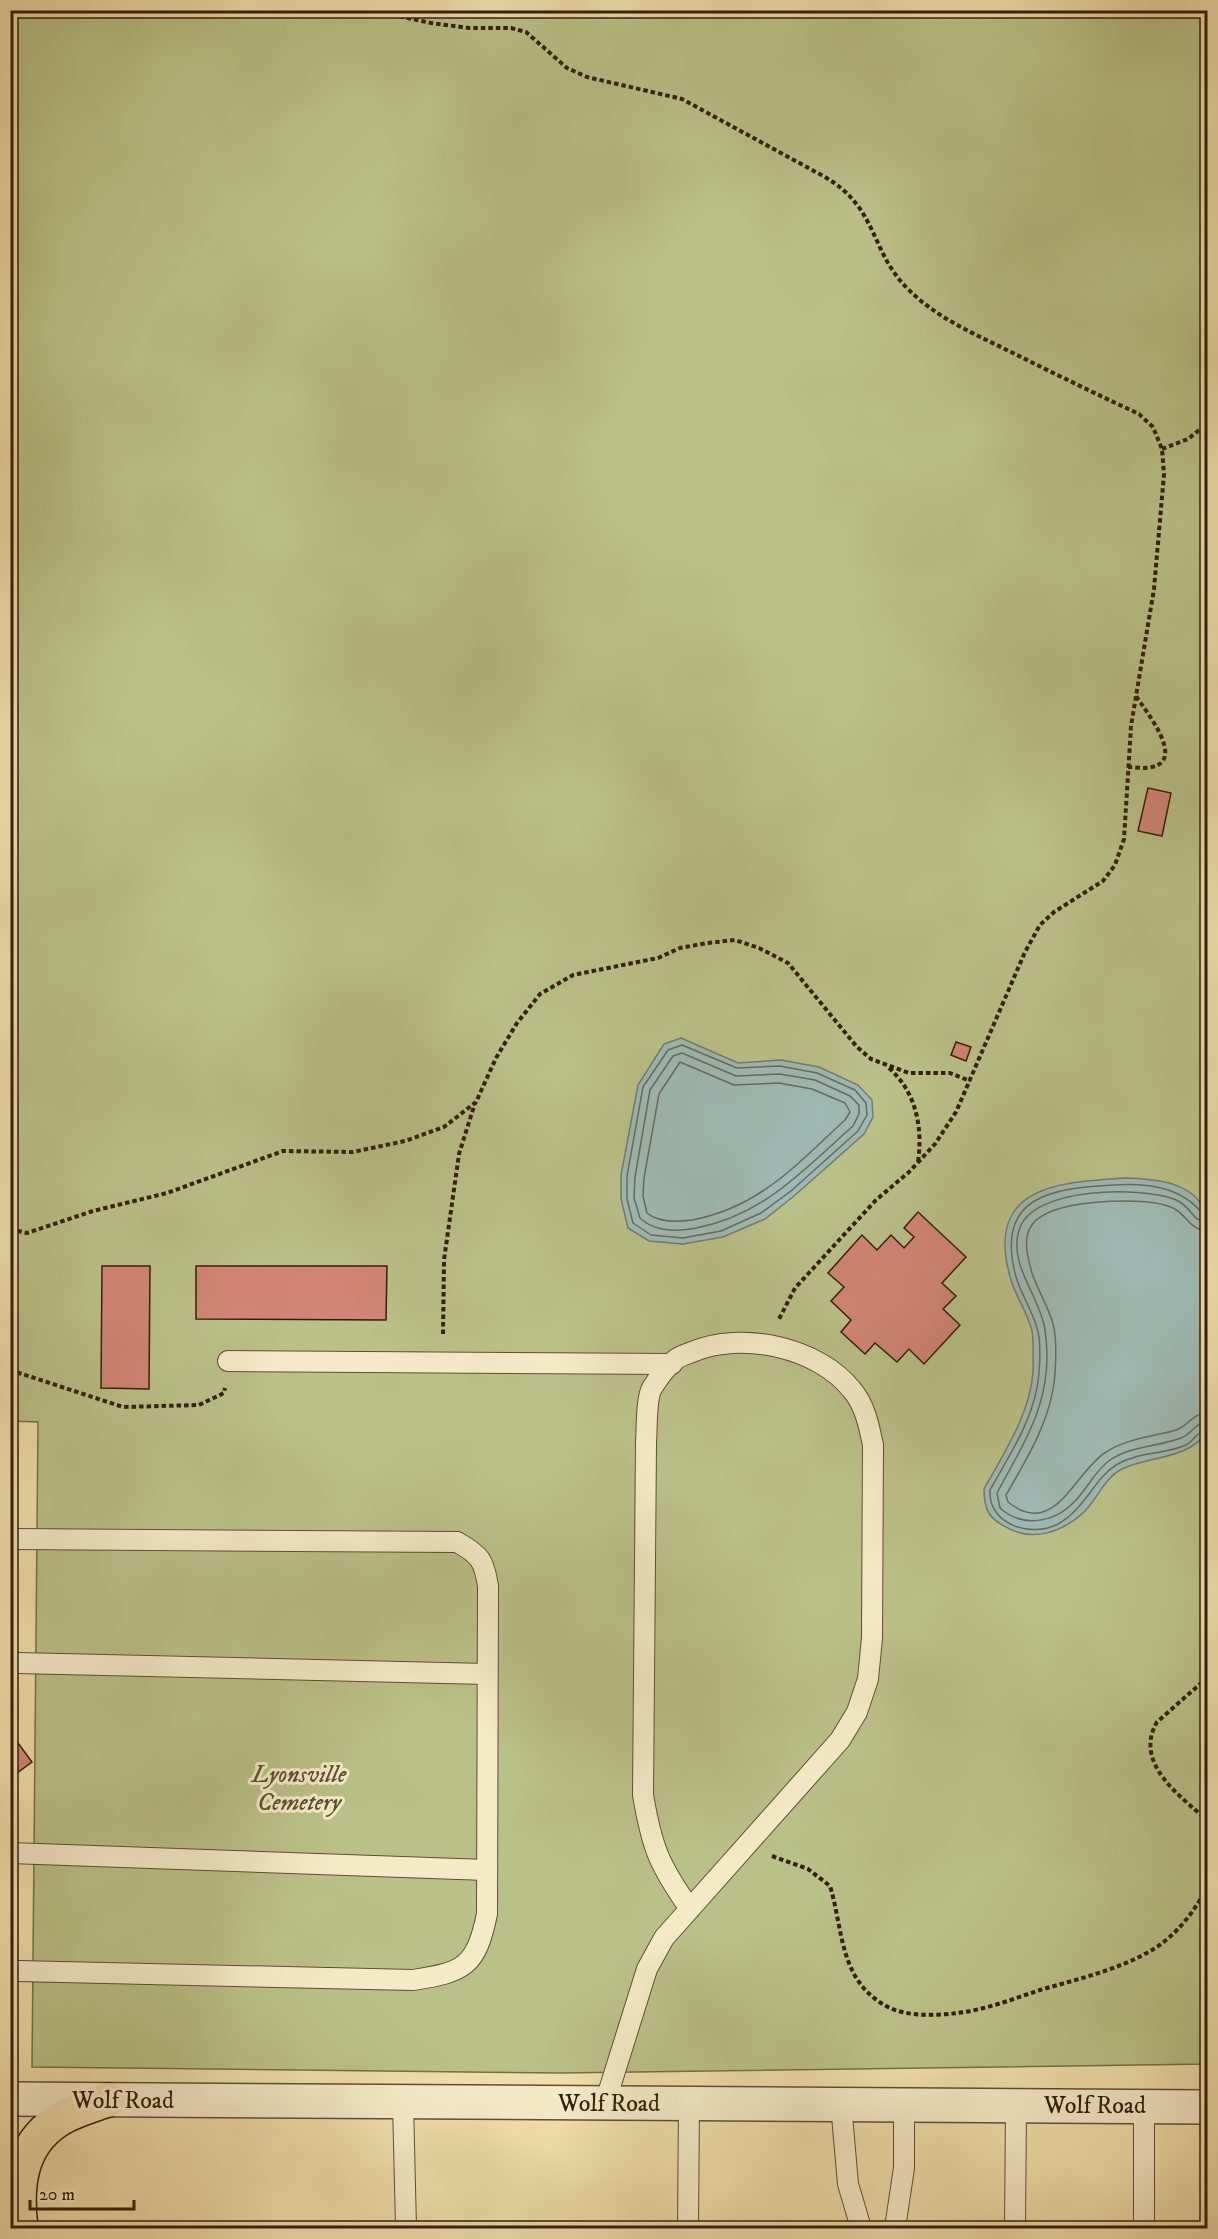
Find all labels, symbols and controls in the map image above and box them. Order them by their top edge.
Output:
park label: Lyonsville Cemetery [250,1760,347,1818]
street label: Wolf Road [71,2086,174,2116]
street label: Wolf Road [557,2089,660,2119]
street label: Wolf Road [1043,2091,1146,2121]
scale bar [30,2173,134,2211]
text: 20 m [39,2184,75,2206]

